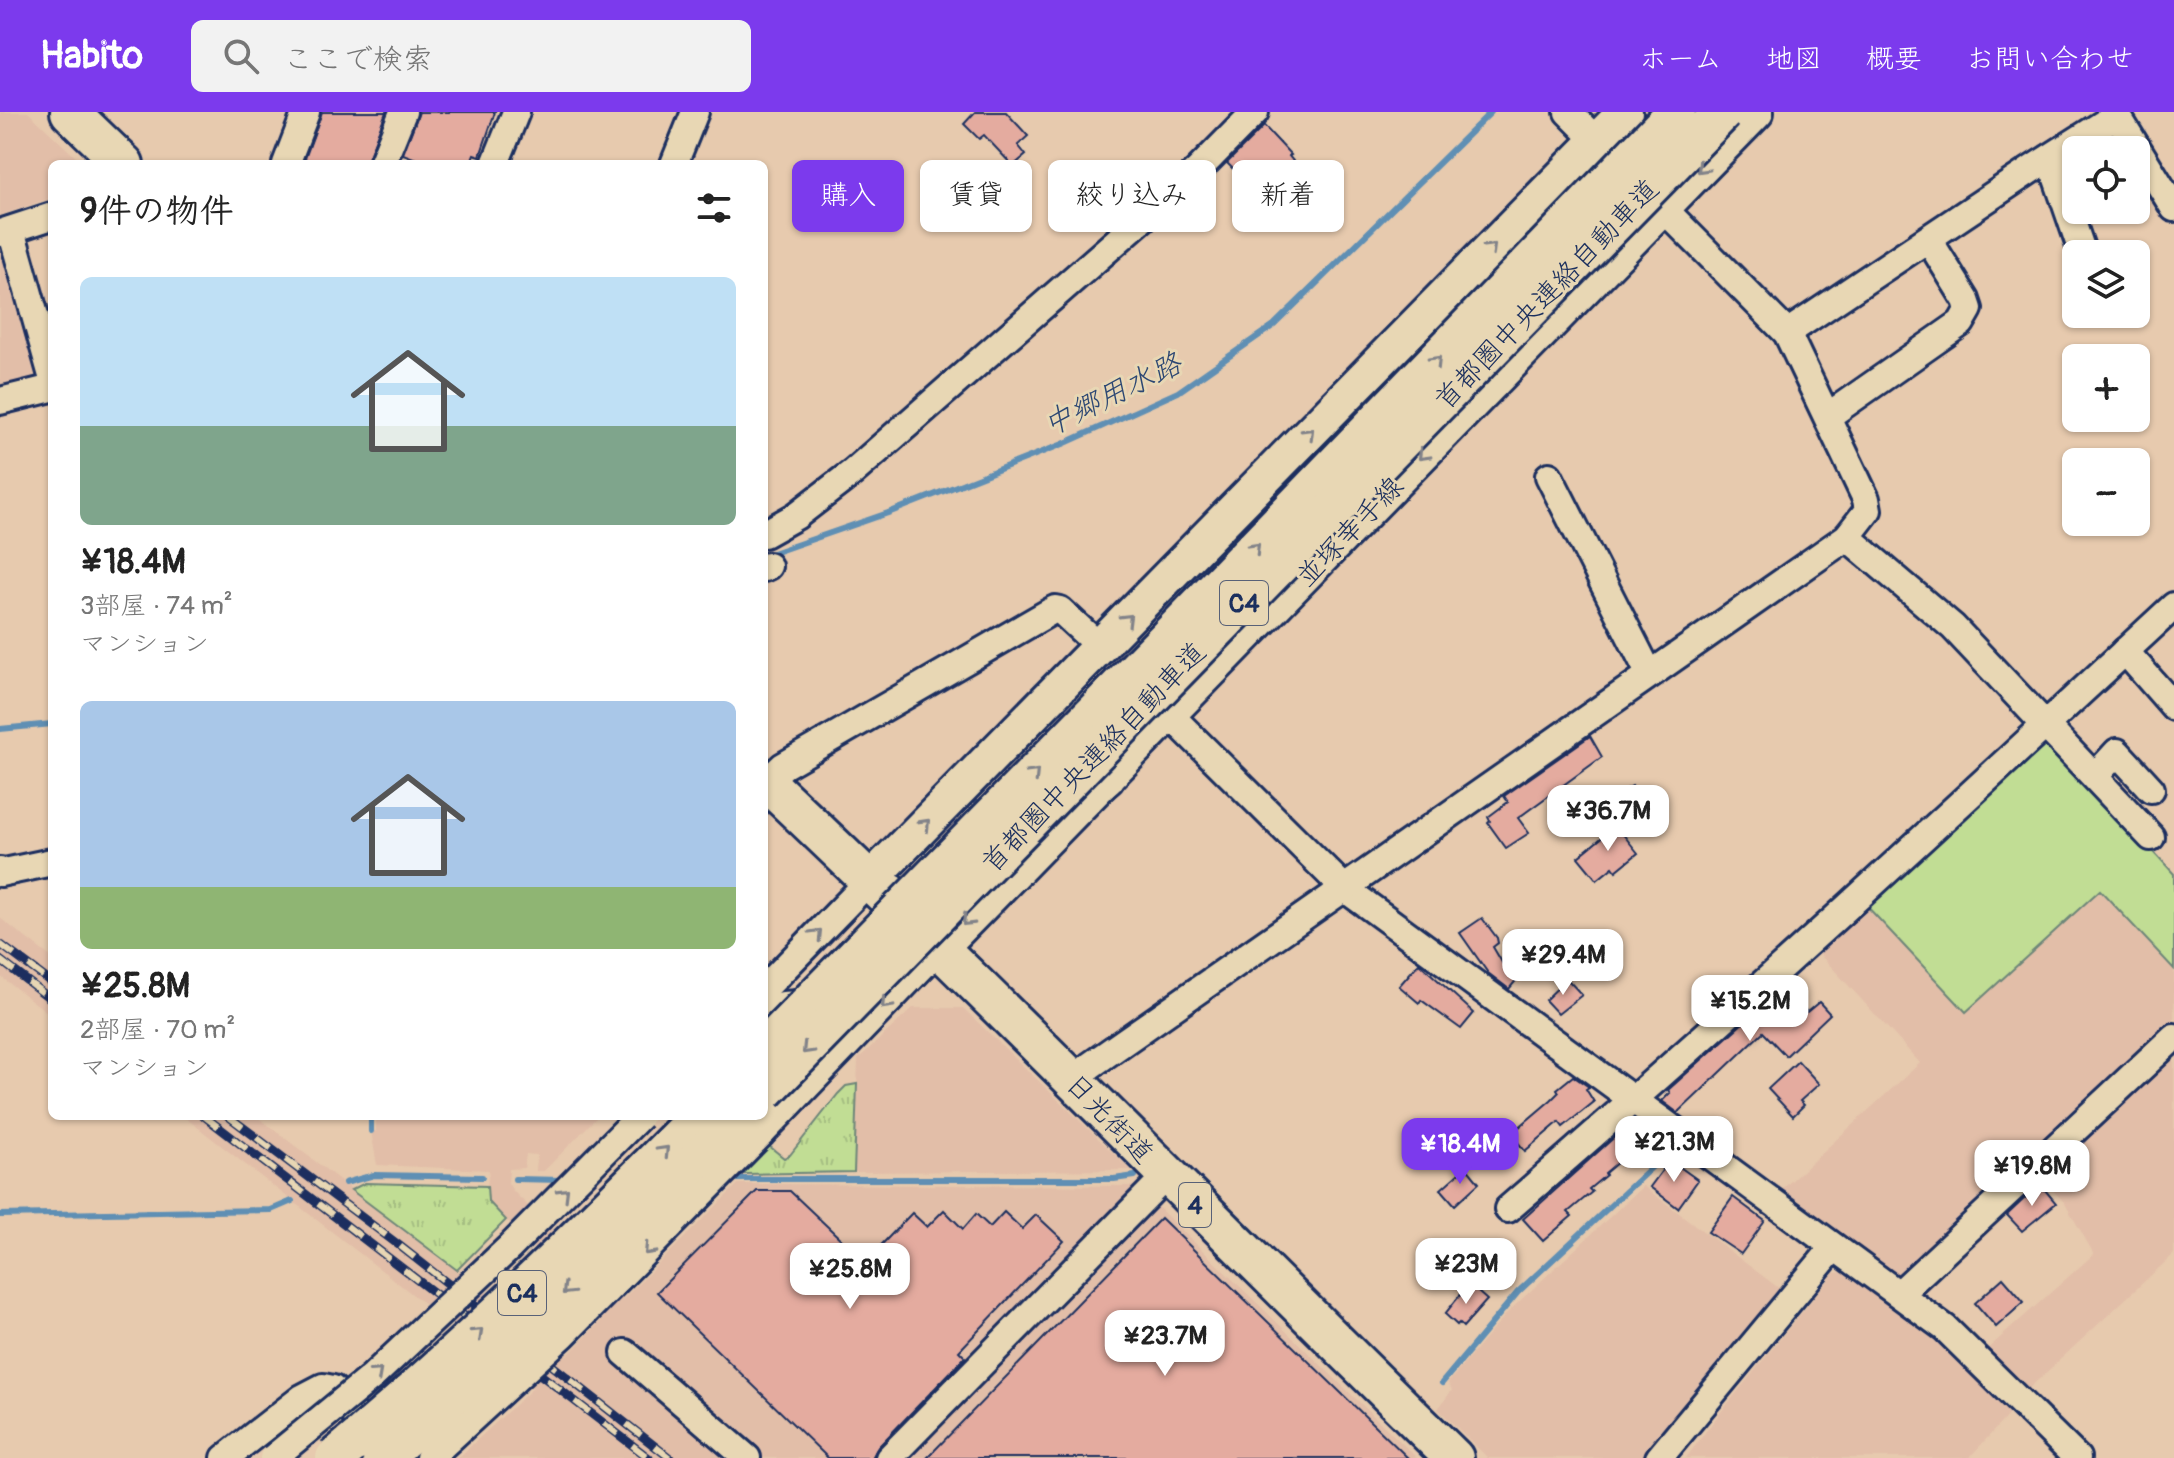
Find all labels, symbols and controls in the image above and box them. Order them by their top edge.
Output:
search box [191,20,751,92]
text: Habito [40,32,143,80]
icon: search [219,34,263,78]
text: ここで検索 [283,41,433,78]
text: ホーム [1639,42,1722,77]
text: 地図 [1766,42,1822,77]
text: 概要 [1866,42,1922,77]
text: お問い合わせ [1966,42,2134,77]
map controls [2062,136,2150,536]
button: locate [2062,136,2150,224]
one-way arrow [1697,159,1711,173]
chip: 購入 [792,160,904,232]
chip: 賃貸 [920,160,1032,232]
chip: 絞り込み [1048,160,1216,232]
chip: 新着 [1232,160,1344,232]
street label: 首都圏中央連絡自動車道 [1428,172,1667,418]
icon: filters [692,186,736,230]
text: 9件の物件 [80,190,234,233]
button: layers [2062,240,2150,328]
one-way arrow [1482,243,1497,257]
icon: home [336,329,480,473]
water label: 中郷用水路 [1037,344,1190,444]
button: + [2062,344,2150,432]
one-way arrow [1427,356,1441,370]
one-way arrow [1300,428,1314,442]
one-way arrow [1418,446,1432,460]
button: − [2062,448,2150,536]
street label: 並塚幸手線 [1289,470,1411,595]
text: ¥18.4M [80,541,186,584]
one-way arrow [1246,543,1260,557]
road number: C4 [1220,581,1268,625]
text: 3部屋 · 74 m² [80,590,233,622]
one-way arrow [1118,614,1132,628]
text: マンション [80,628,209,660]
street label: 首都圏中央連絡自動車道 [975,635,1214,881]
icon: home [336,753,480,897]
one-way arrow [1025,769,1040,783]
pin: ¥36.7M [1543,785,1673,853]
text: ¥36.7M [1565,795,1651,827]
one-way arrow [916,819,930,833]
one-way arrow [962,911,976,926]
one-way arrow [808,929,822,943]
pin: ¥29.4M [1498,929,1628,997]
text: ¥29.4M [1520,939,1606,971]
text: ¥25.8M [80,965,190,1008]
pin: ¥15.2M [1685,975,1815,1043]
text: ¥15.2M [1709,985,1791,1017]
one-way arrow [881,995,896,1009]
text: 2部屋 · 70 m² [80,1014,235,1046]
one-way arrow [801,1040,816,1054]
text: マンション [80,1052,209,1084]
street label: 日光街道 [1057,1067,1160,1171]
pin: ¥21.3M [1609,1116,1739,1184]
pin: ¥18.4M [1395,1118,1525,1186]
text: ¥21.3M [1633,1126,1715,1158]
text: ¥18.4M [1420,1128,1500,1160]
pin: ¥19.8M [1967,1140,2097,1208]
one-way arrow [655,1146,669,1160]
text: ¥19.8M [1992,1150,2072,1182]
road number: 4 [1179,1183,1211,1227]
one-way arrow [555,1188,569,1202]
pin: ¥23M [1419,1238,1513,1306]
one-way arrow [644,1241,658,1255]
pin: ¥25.8M [785,1243,915,1311]
text: ¥23M [1433,1248,1499,1280]
text: ¥25.8M [808,1253,892,1285]
road number: C4 [498,1271,546,1315]
one-way arrow [562,1281,576,1295]
pin: ¥23.7M [1100,1310,1230,1378]
text: ¥23.7M [1123,1320,1207,1352]
one-way arrow [469,1329,484,1343]
one-way arrow [367,1368,382,1383]

